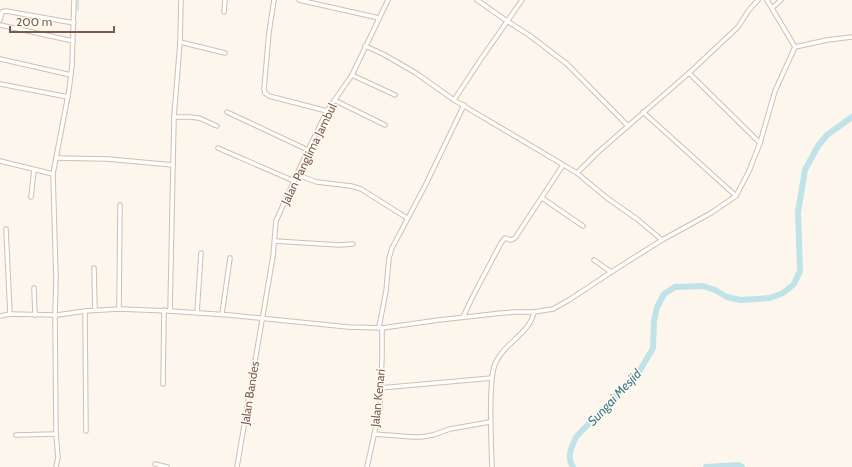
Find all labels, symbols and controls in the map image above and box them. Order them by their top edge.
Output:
scale bar [10,8,114,34]
text: 200 m [16,14,52,29]
street label: Jalan Panglima Jambul [277,100,340,208]
street label: Jalan Bandes [237,360,262,427]
water label: Sungai Mesjid [584,365,645,429]
street label: Jalan Kenari [367,368,388,429]

